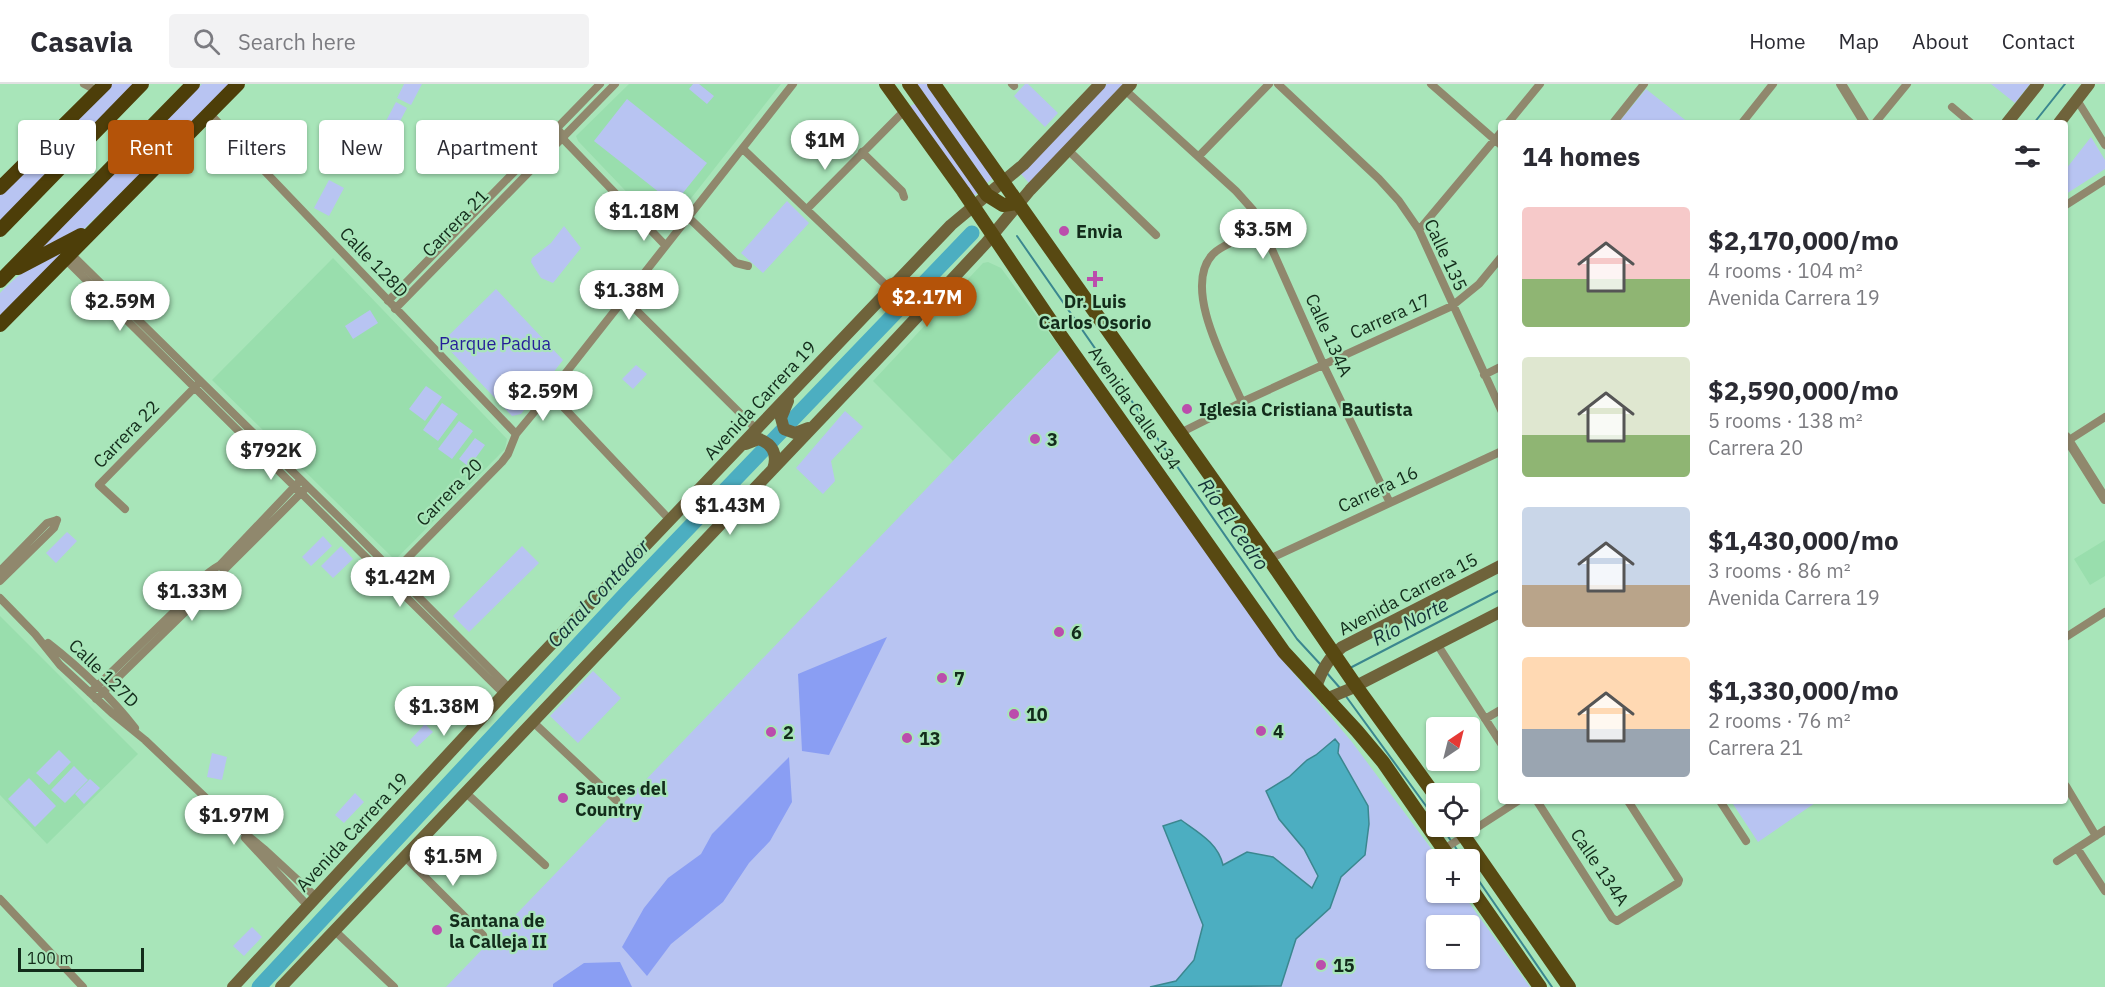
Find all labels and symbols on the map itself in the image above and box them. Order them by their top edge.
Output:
pin: $1M [796,120,854,171]
street label: Carrera 21 [417,184,493,262]
pin: $1.18M [595,191,693,242]
pin: $3.5M [1221,209,1305,260]
street label: Calle 135 [1419,215,1473,295]
place label: Envia [1076,220,1123,243]
street label: Calle 128D [335,222,413,302]
marker: Envia [1057,224,1071,238]
pin: $1.38M [580,270,678,321]
marker: Dr. Luis Carlos Osorio [1086,270,1104,288]
pin: $2.17M [878,277,976,328]
pin: $2.59M [71,281,169,332]
street label: Carrera 17 [1346,288,1434,344]
place label: Dr. Luis Carlos Osorio [1039,290,1151,334]
street label: Calle 134A [1300,290,1358,381]
park label: Parque Padua [439,332,552,355]
street label: Avenida Carrera 19 [699,336,821,464]
street label: Avenida Calle 134 [1084,342,1186,474]
pin: $2.59M [494,371,592,422]
street label: Carrera 22 [88,395,164,473]
place label: Iglesia Cristiana Bautista [1199,398,1413,421]
marker: Iglesia Cristiana Bautista [1180,402,1194,416]
place label: 3 [1047,428,1058,451]
pin: $792K [229,430,313,481]
marker: 3 [1028,432,1042,446]
street label: Carrera 20 [411,453,487,531]
street label: Carrera 16 [1334,460,1422,518]
water label: Río El Cedro [1192,472,1276,576]
pin: $1.43M [681,485,779,536]
water label: Canal Contador [541,533,656,653]
street label: Avenida Carrera 15 [1334,548,1482,640]
pin: $1.42M [351,557,449,608]
pin: $1.33M [143,571,241,622]
water label: Río Norte [1367,590,1453,652]
place label: 6 [1071,621,1082,644]
marker: 6 [1052,625,1066,639]
street label: Calle 127D [64,634,144,712]
place label: 7 [954,667,965,690]
marker: 7 [935,671,949,685]
pin: $1.38M [395,686,493,737]
place label: 10 [1026,703,1048,726]
marker: 10 [1007,707,1021,721]
north arrow [1426,717,1480,771]
place label: 4 [1273,720,1284,743]
place label: 2 [783,721,794,744]
marker: 4 [1254,724,1268,738]
marker: 2 [764,725,778,739]
place label: 13 [919,727,941,750]
marker: 13 [900,731,914,745]
street label: Avenida Carrera 19 [291,768,413,896]
place label: Sauces del Country [575,777,667,821]
marker: Sauces del Country [556,791,570,805]
pin: $1.97M [185,795,283,846]
street label: Calle 134A [1566,824,1635,911]
pin: $1.5M [411,836,495,887]
place label: Santana de la Calleja II [449,909,547,953]
marker: Santana de la Calleja II [430,923,444,937]
scale bar [18,945,144,972]
place label: 15 [1333,954,1355,977]
marker: 15 [1314,958,1328,972]

